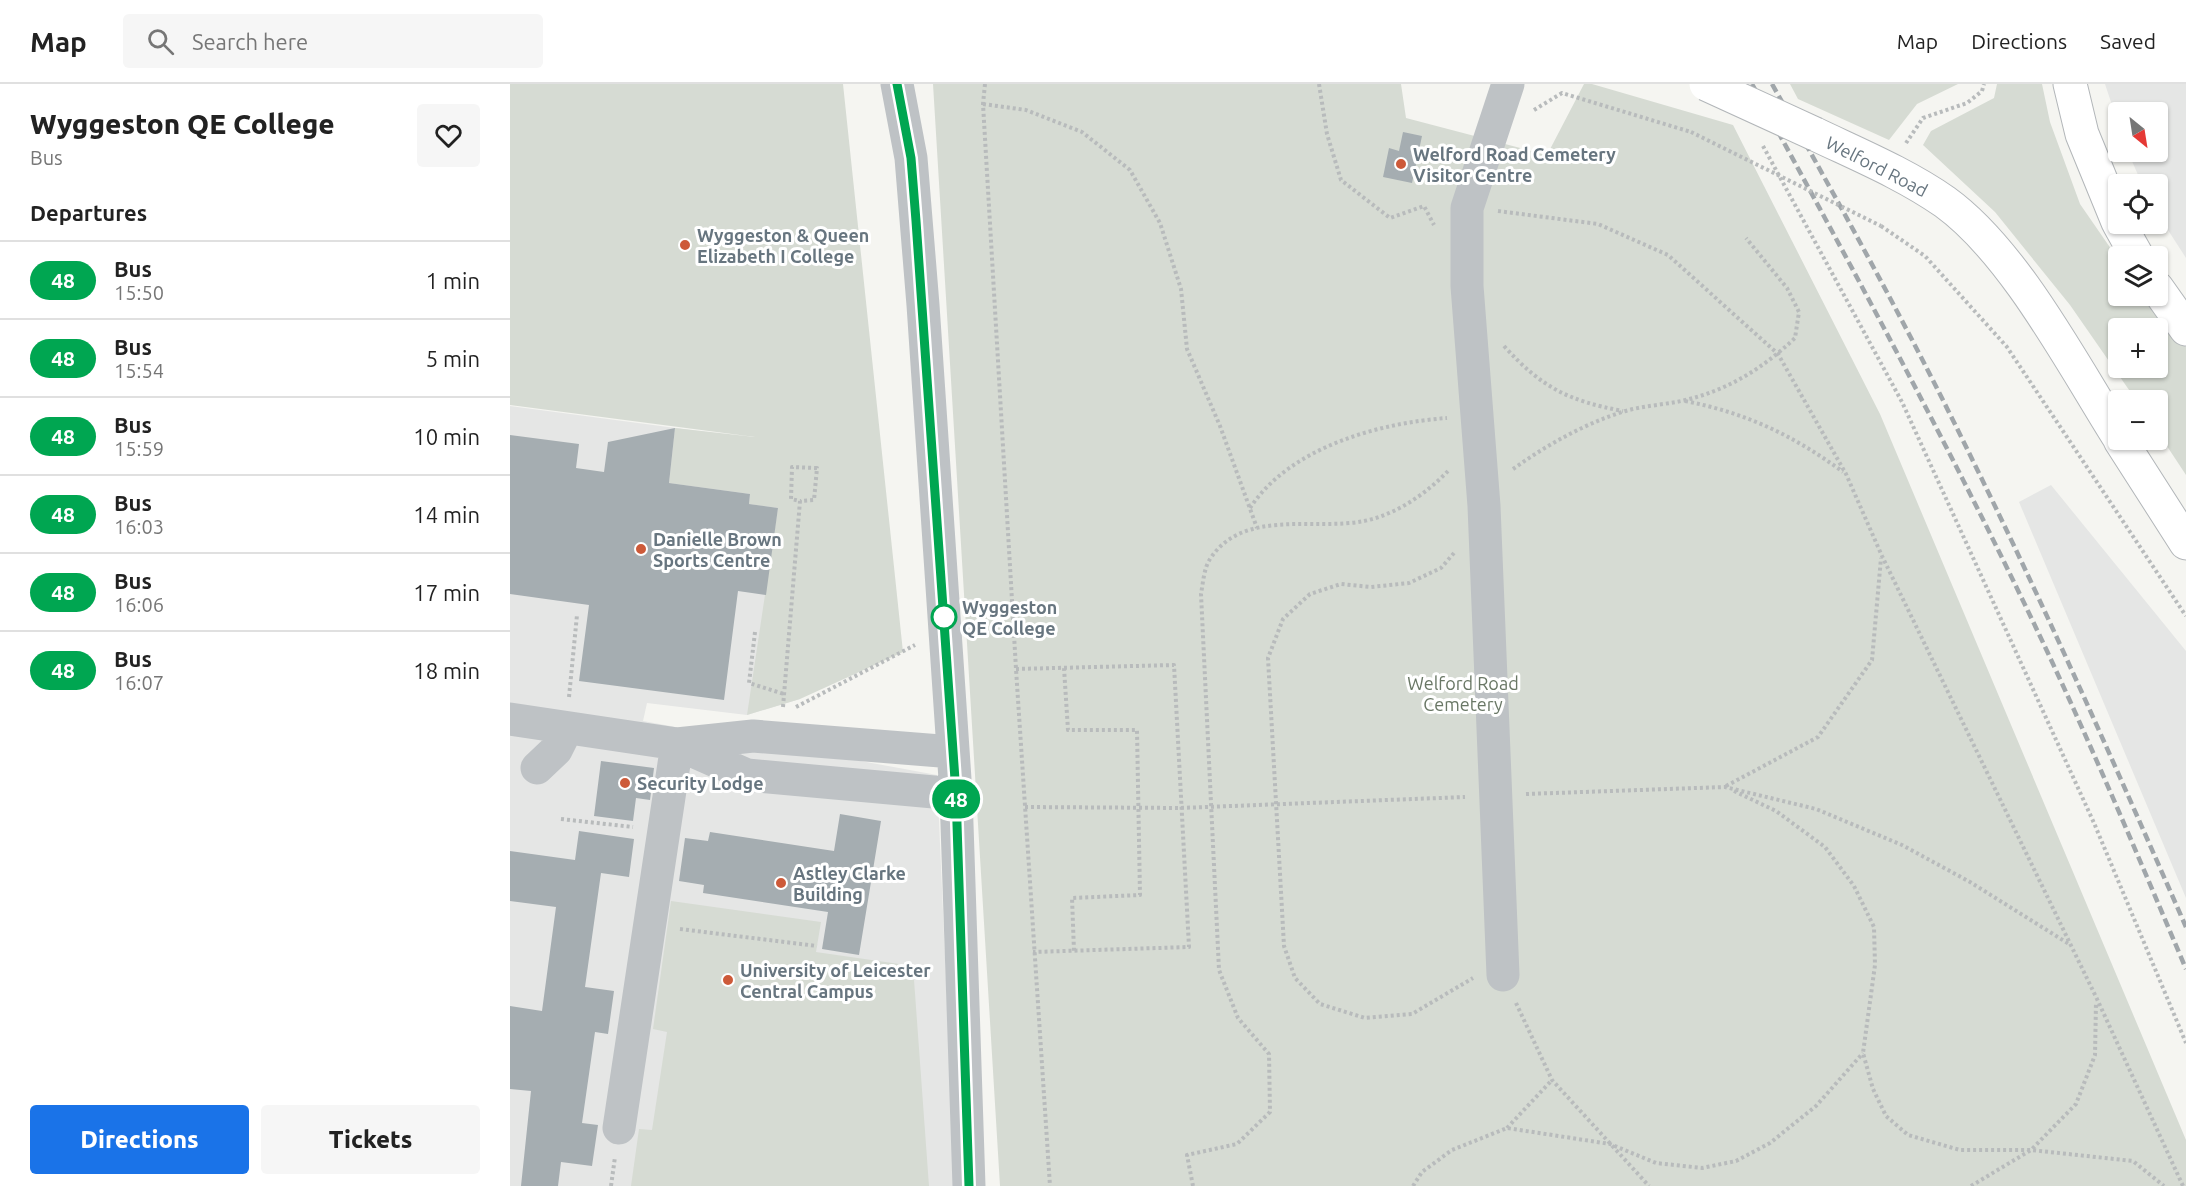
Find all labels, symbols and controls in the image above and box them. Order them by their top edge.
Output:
search box [123,14,543,68]
icon: search [144,25,177,58]
text: Map [30,26,87,57]
text: Search here [192,29,308,54]
text: Map [1897,29,1938,53]
text: Directions [1971,29,2067,53]
text: Saved [2100,29,2156,53]
north arrow [2108,102,2168,162]
map controls [2108,102,2168,450]
button: heart [417,104,480,167]
text: Wyggeston QE College [30,108,335,139]
street label: Welford Road [1823,132,1931,200]
place label: Welford Road Cemetery Visitor Centre [1413,144,1616,185]
text: Bus [30,146,63,169]
marker: Welford Road Cemetery Visitor Centre [1394,157,1408,171]
button: locate [2108,174,2168,234]
text: Departures [30,200,147,225]
place label: Wyggeston & Queen Elizabeth I College [697,225,869,266]
marker: Wyggeston & Queen Elizabeth I College [678,238,692,252]
button: layers [2108,246,2168,306]
text: Bus [114,256,152,281]
text: 48 [51,268,75,292]
text: 1 min [426,268,480,293]
text: 15:50 [114,281,164,304]
button: + [2108,318,2168,378]
text: Bus [114,334,152,359]
text: 48 [51,346,75,370]
text: 5 min [426,346,480,371]
text: 15:54 [114,359,164,382]
button: − [2108,390,2168,450]
text: Bus [114,412,152,437]
text: 48 [51,424,75,448]
text: 10 min [413,424,480,449]
text: 15:59 [114,437,164,460]
text: Bus [114,490,152,515]
text: 48 [51,502,75,526]
text: 14 min [413,502,480,527]
text: 16:03 [114,515,164,538]
place label: Danielle Brown Sports Centre [653,529,782,570]
marker: Danielle Brown Sports Centre [634,542,648,556]
text: Bus [114,568,152,593]
text: 48 [51,580,75,604]
text: 17 min [413,580,480,605]
text: 16:06 [114,593,164,616]
place label: Wyggeston QE College [962,597,1057,638]
marker: Wyggeston QE College [931,604,957,630]
text: Bus [114,646,152,671]
text: 48 [51,658,75,682]
text: 18 min [413,658,480,683]
text: 16:07 [114,671,164,694]
park label: Welford Road Cemetery [1407,673,1519,714]
place label: Security Lodge [637,773,764,793]
marker: Security Lodge [618,776,632,790]
line badge: 48 [929,780,983,818]
text: 48 [944,787,968,811]
place label: Astley Clarke Building [793,863,906,904]
marker: Astley Clarke Building [774,876,788,890]
place label: University of Leicester Central Campus [740,960,931,1001]
marker: University of Leicester Central Campus [721,973,735,987]
button: Directions [30,1105,249,1174]
button: Tickets [261,1105,480,1174]

